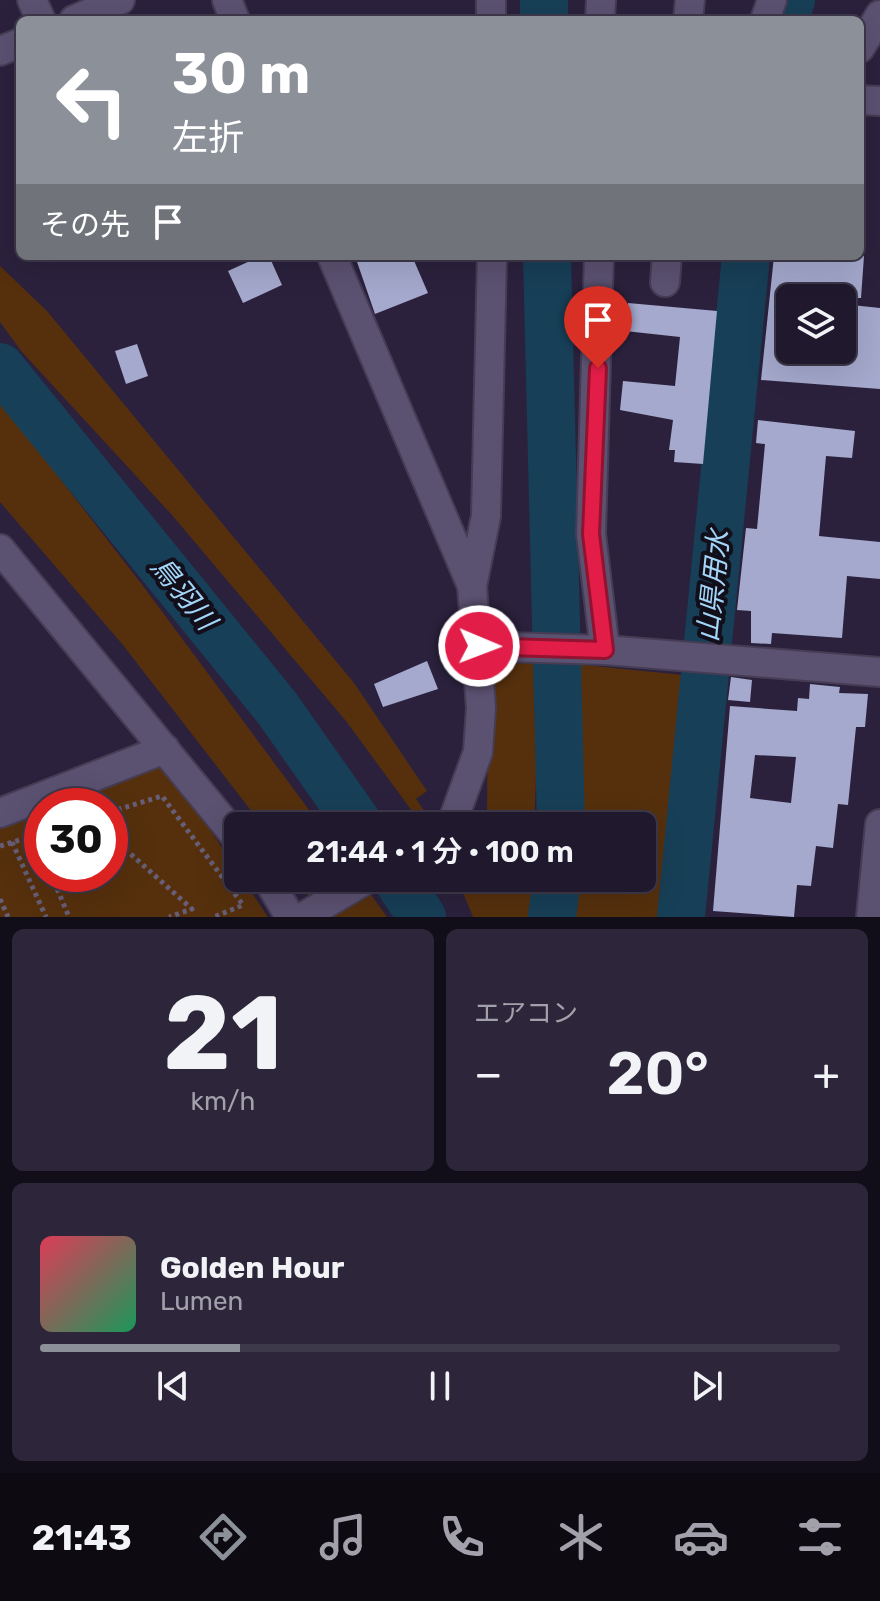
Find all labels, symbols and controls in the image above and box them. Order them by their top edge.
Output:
text: 30 m [172,41,310,107]
icon: left [40,48,144,152]
text: 左折 [172,116,244,159]
icon: arrive [146,200,190,244]
text: その先 [40,207,130,243]
map controls [776,284,856,364]
button: layers [776,284,856,364]
pin [564,286,632,368]
icon: arrive [576,298,620,342]
water label: 山県用水 [691,526,736,643]
water label: 鳥羽川 [144,550,225,639]
position arrow [437,604,521,688]
speed limit sign: 30 [24,788,128,892]
text: 21:44 · 1 分 · 100 m [306,834,574,870]
text: 21 [163,972,283,1095]
text: エアコン [474,998,578,1029]
text: 20° [606,1038,709,1109]
text: − [474,1048,503,1100]
text: + [813,1048,840,1100]
text: km/h [191,1086,255,1117]
text: Golden Hour [160,1250,344,1286]
text: Lumen [160,1286,243,1317]
icon: previous [151,1364,195,1408]
icon: pause [418,1364,462,1408]
icon: next [685,1364,729,1408]
icon: directions [195,1509,251,1565]
icon: music [315,1509,371,1565]
icon: phone [434,1509,490,1565]
icon: climate [553,1509,609,1565]
icon: car [673,1509,729,1565]
icon: filters [792,1509,848,1565]
text: 21:43 [32,1516,132,1559]

